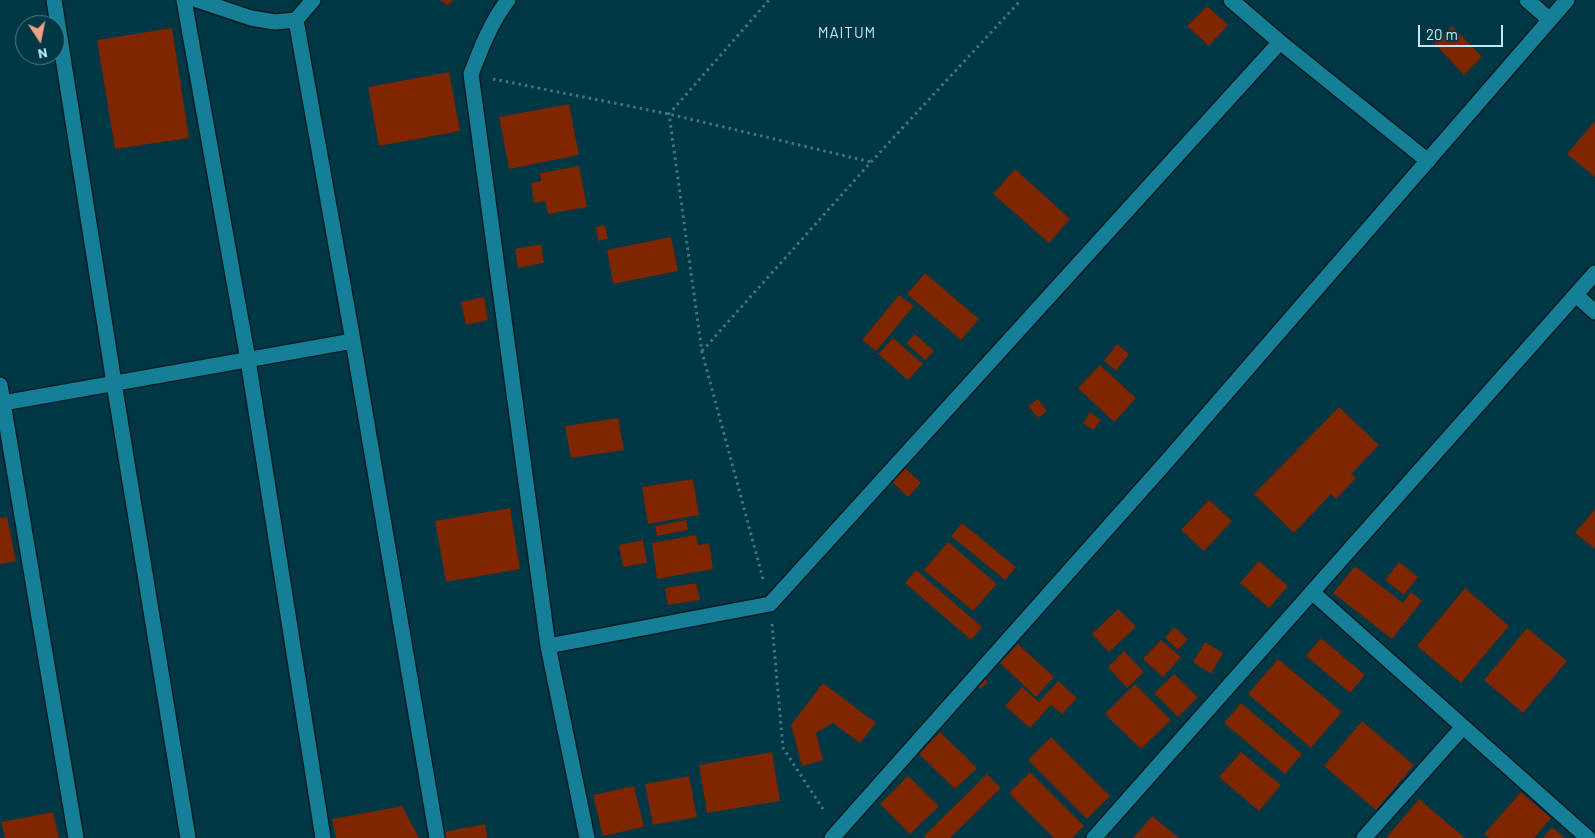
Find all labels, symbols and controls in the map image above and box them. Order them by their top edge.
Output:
north arrow [15,15,65,65]
scale bar [1420,15,1505,47]
district label: MAITUM [817,24,877,42]
text: 20 m [1426,25,1458,43]
text: N [37,45,49,63]

